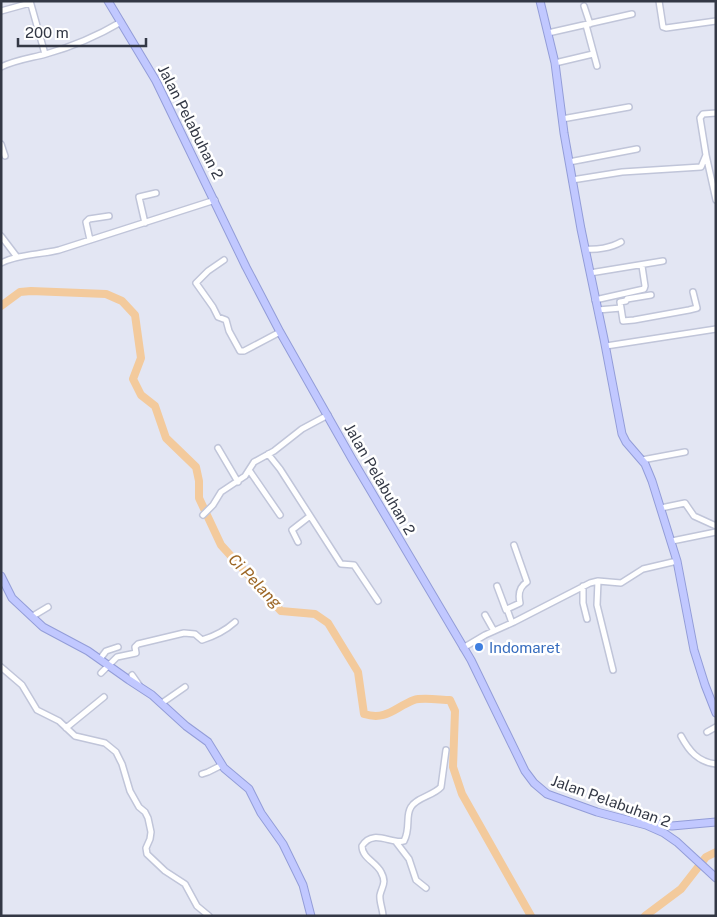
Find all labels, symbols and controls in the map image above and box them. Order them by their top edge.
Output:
scale bar [18,15,145,47]
text: 200 m [25,24,69,41]
street label: Jalan Pelabuhan 2 [155,62,227,182]
street label: Jalan Pelabuhan 2 [341,420,419,538]
water label: Ci Pelang [224,550,286,613]
place label: Indomaret [489,639,560,656]
marker: Indomaret [473,641,485,653]
street label: Jalan Pelabuhan 2 [549,772,673,831]

